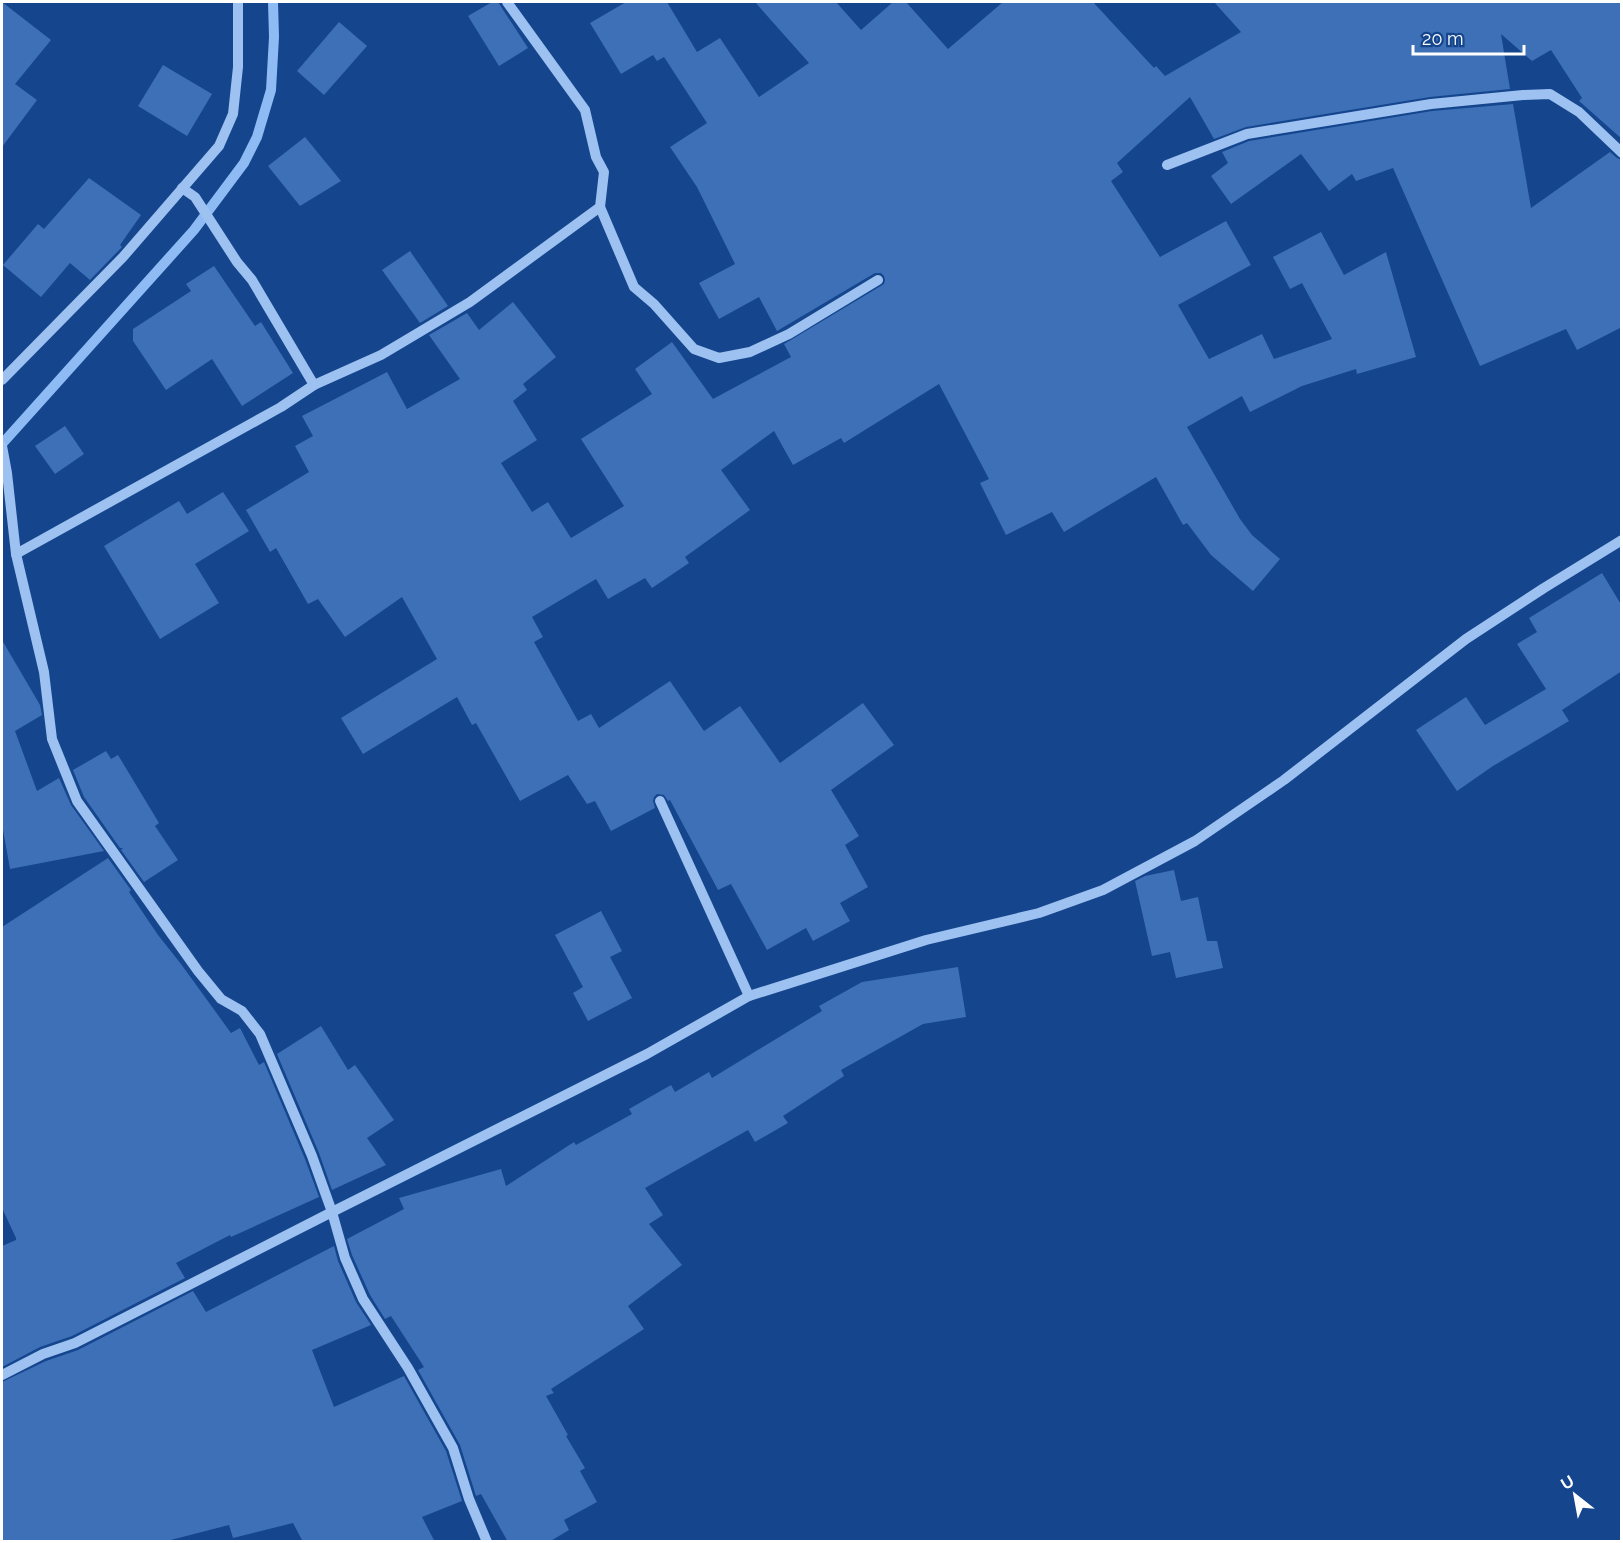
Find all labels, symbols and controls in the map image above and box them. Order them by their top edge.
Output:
scale bar [1413,18,1524,56]
text: 20 m [1422,28,1464,49]
north arrow [1545,1465,1605,1525]
text: U [1557,1471,1578,1494]

